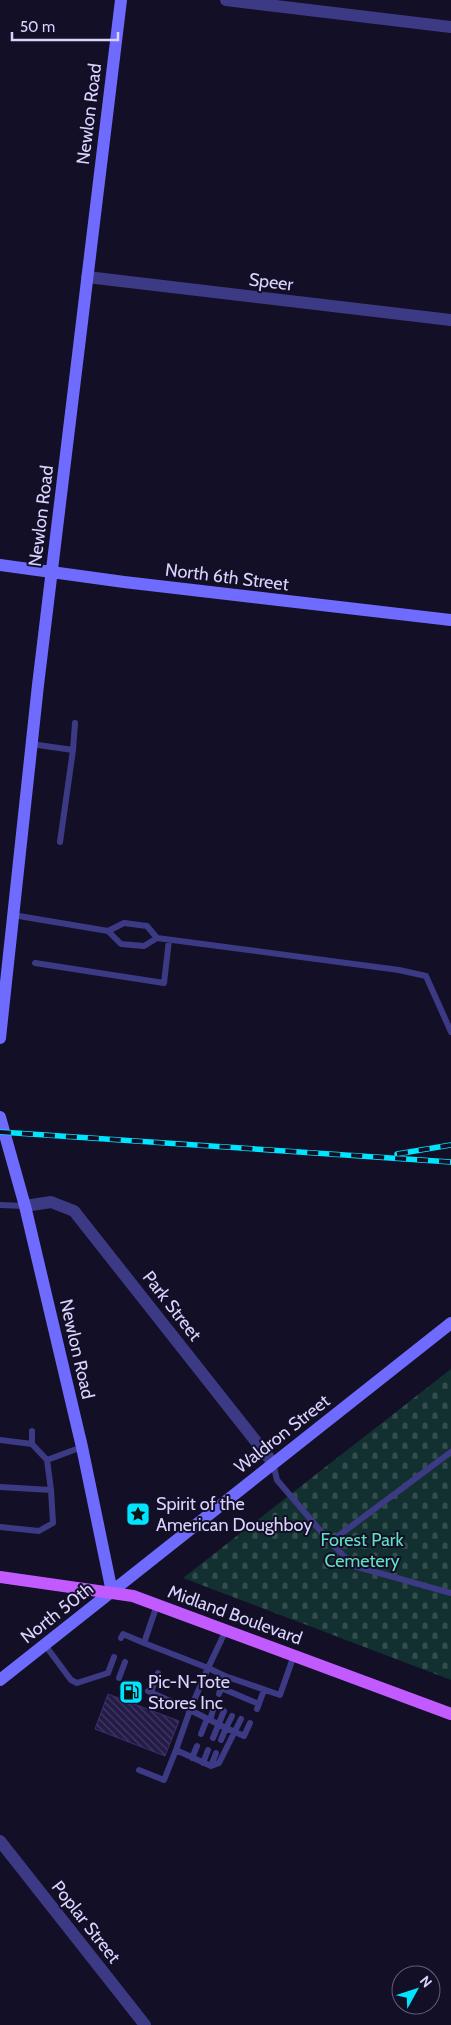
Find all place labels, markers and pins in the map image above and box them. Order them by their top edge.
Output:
place label: Spirit of the American Doughboy [156,1493,312,1536]
place icon: Spirit of the American Doughboy [125,1501,151,1527]
place label: Pic-N-Tote Stores Inc [148,1671,230,1714]
fuel station icon: Pic-N-Tote Stores Inc [118,1679,144,1705]

